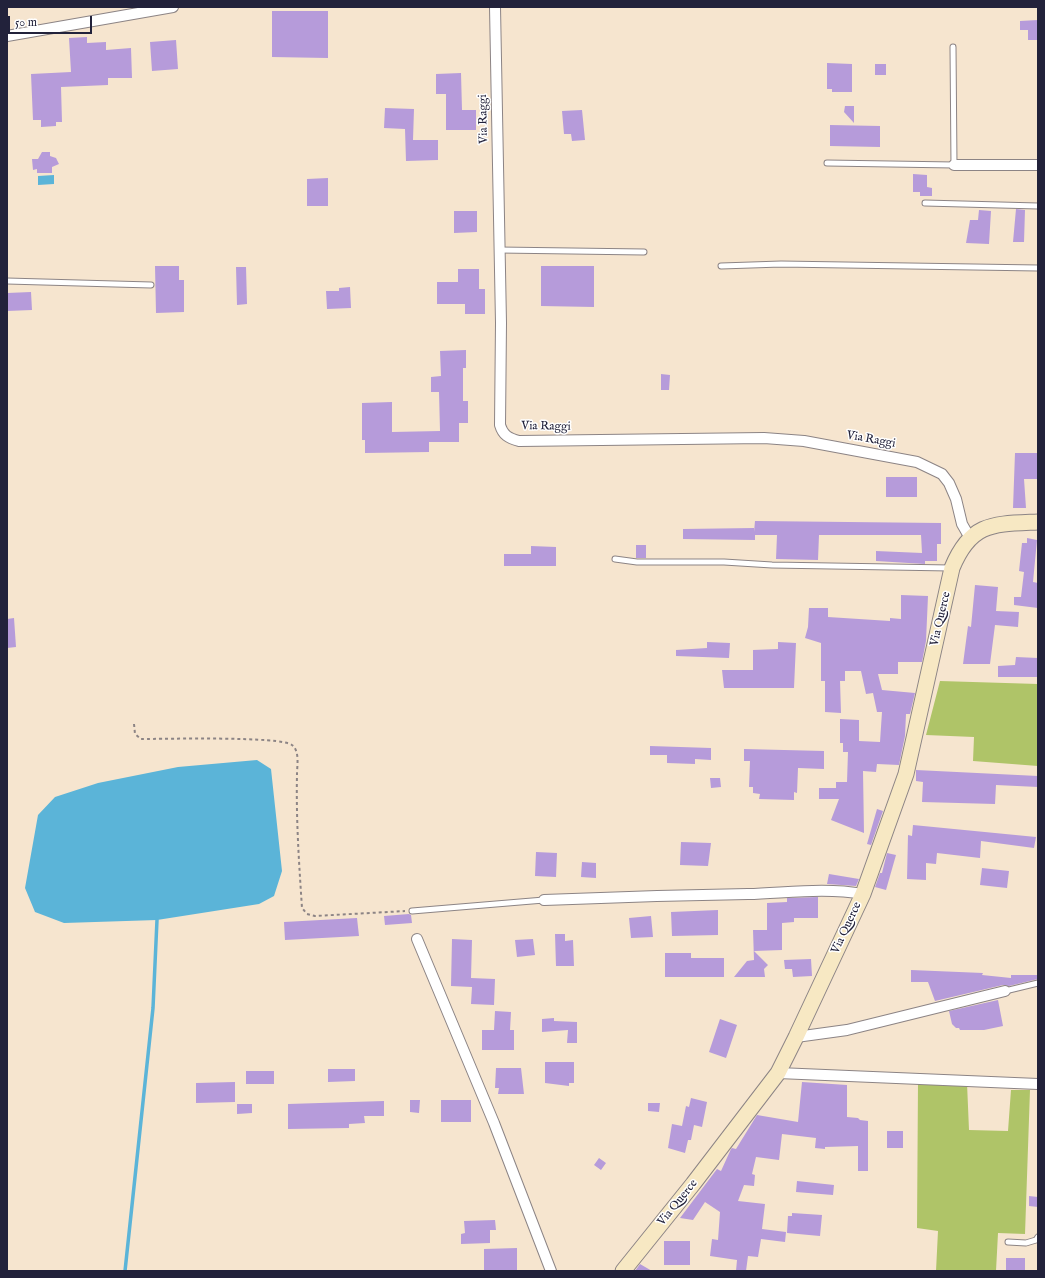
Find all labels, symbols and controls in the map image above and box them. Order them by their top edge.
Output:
scale bar [10,8,94,34]
text: 50 m [15,15,37,30]
street label: Via Raggi [476,94,492,144]
street label: Via Raggi [521,419,571,435]
street label: Via Raggi [845,429,897,451]
street label: Via Querce [928,590,954,648]
street label: Via Querce [829,900,865,956]
street label: Via Querce [655,1177,701,1229]

